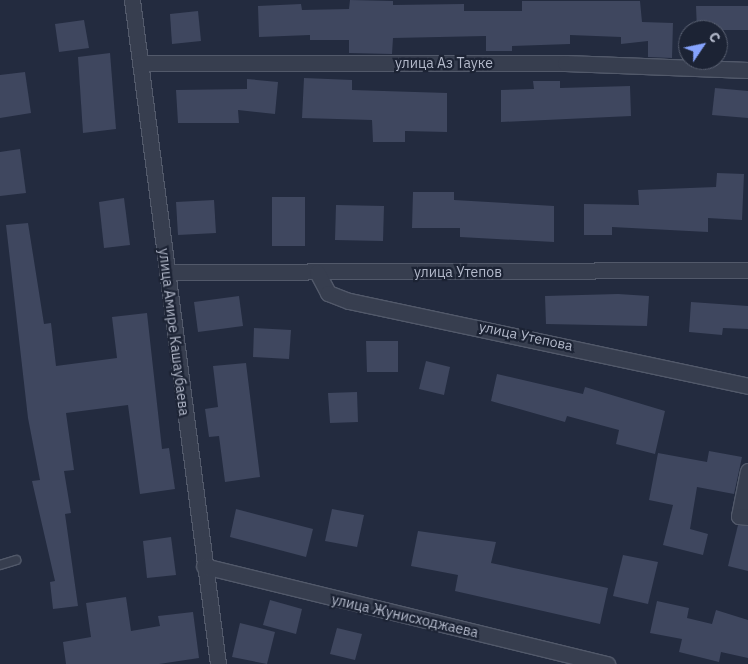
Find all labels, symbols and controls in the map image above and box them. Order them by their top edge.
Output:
north arrow [678,20,728,70]
text: С [705,28,725,46]
street label: улица Аз Тауке [395,55,493,71]
street label: улица Амире Кашаубаева [155,247,193,417]
street label: улица Утепов [414,264,502,280]
street label: улица Утепова [478,318,574,354]
street label: улица Жунисходжаева [330,591,480,641]

